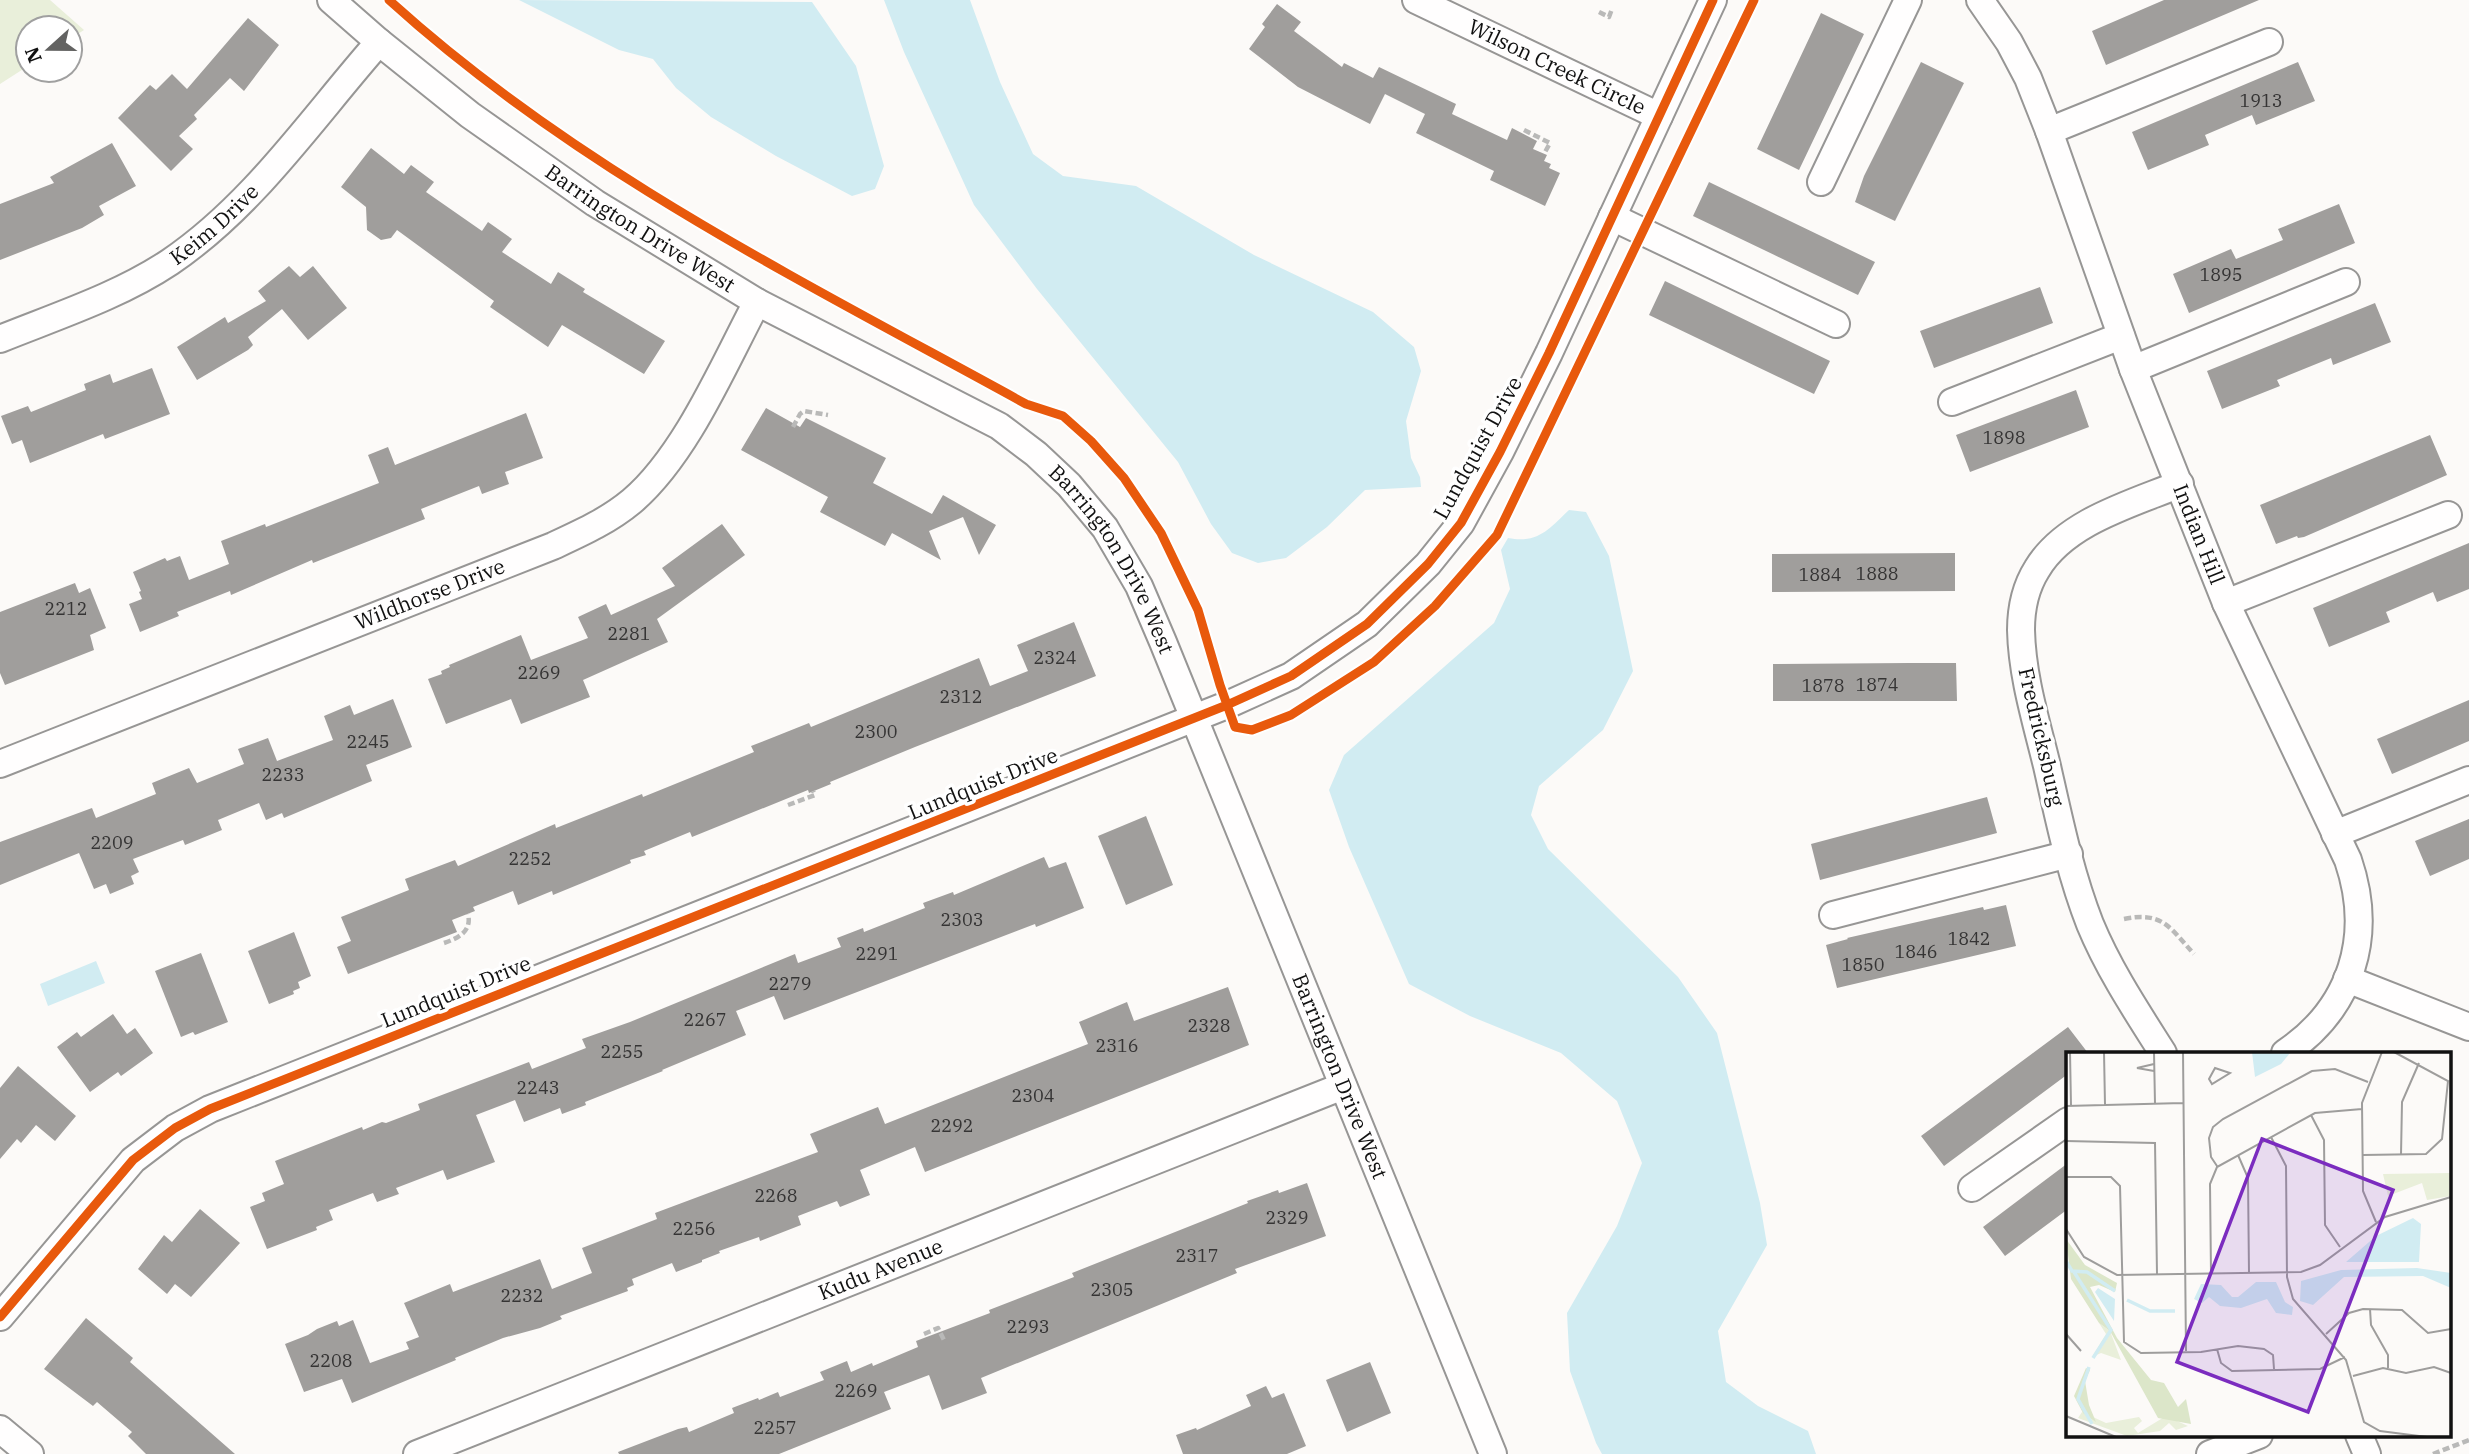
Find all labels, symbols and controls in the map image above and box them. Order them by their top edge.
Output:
street label: Wilson Creek Circle [1464,12,1651,121]
north arrow [14,14,84,84]
text: N [19,44,47,66]
house number: 1913 [2239,89,2283,112]
street label: Barrington Drive West [540,157,741,298]
street label: Keim Drive [164,177,264,271]
house number: 1895 [2199,263,2243,286]
street label: Lundquist Drive [1426,371,1528,524]
house number: 1898 [1982,426,2026,449]
street label: Barrington Drive West [1043,458,1181,658]
street label: Indian Hill [2167,480,2232,588]
street label: Wildhorse Drive [350,551,509,636]
house number: 1888 [1855,562,1899,585]
house number: 1884 [1798,563,1842,586]
house number: 2212 [44,597,88,620]
house number: 2281 [607,622,651,645]
house number: 2324 [1033,646,1077,669]
house number: 2269 [517,661,561,684]
street label: Fredricksburg [2012,665,2072,810]
house number: 1874 [1855,673,1899,696]
house number: 1878 [1801,674,1845,697]
house number: 2312 [939,685,983,708]
house number: 2300 [854,720,898,743]
house number: 2245 [346,730,390,753]
street label: Lundquist Drive [904,740,1062,826]
house number: 2233 [261,763,305,786]
house number: 2209 [90,831,134,854]
house number: 2252 [508,847,552,870]
house number: 2303 [940,908,984,931]
house number: 1842 [1947,927,1991,950]
house number: 1846 [1894,940,1938,963]
house number: 2291 [855,942,899,965]
street label: Lundquist Drive [377,948,535,1034]
house number: 1850 [1841,953,1885,976]
street label: Barrington Drive West [1286,969,1395,1183]
house number: 2279 [768,972,812,995]
house number: 2267 [683,1008,727,1031]
house number: 2328 [1187,1014,1231,1037]
house number: 2316 [1095,1034,1139,1057]
house number: 2255 [600,1040,644,1063]
inset map [2066,1052,2452,1436]
house number: 2243 [516,1076,560,1099]
house number: 2304 [1011,1084,1055,1107]
house number: 2292 [930,1114,974,1137]
house number: 2268 [754,1184,798,1207]
house number: 2329 [1265,1206,1309,1229]
house number: 2256 [672,1217,716,1240]
street label: Kudu Avenue [814,1231,947,1306]
house number: 2317 [1175,1244,1219,1267]
house number: 2305 [1090,1278,1134,1301]
house number: 2232 [500,1284,544,1307]
house number: 2293 [1006,1315,1050,1338]
house number: 2208 [309,1349,353,1372]
house number: 2269 [834,1379,878,1402]
house number: 2257 [753,1416,797,1439]

